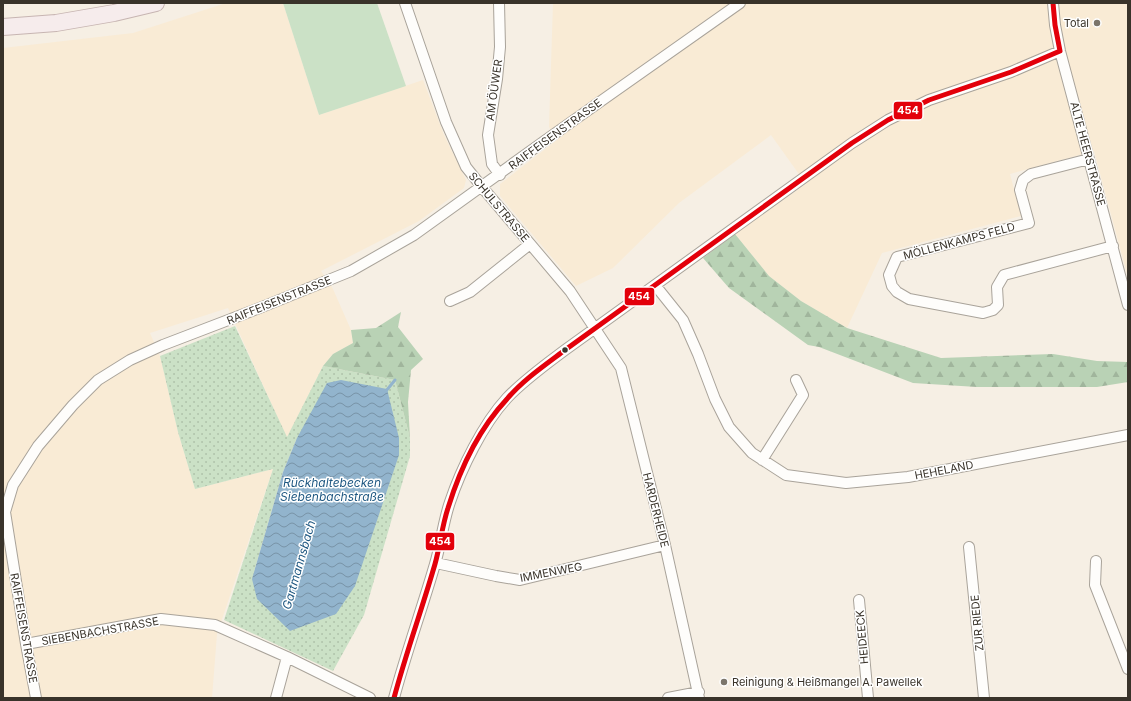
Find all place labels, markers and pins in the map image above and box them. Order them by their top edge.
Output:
place label: Total [1064,16,1089,30]
marker: Total [1092,18,1102,28]
unlabelled marker [560,345,570,355]
place label: Reinigung & Heißmangel A. Pawellek [732,675,922,689]
marker: Reinigung & Heißmangel A. Pawellek [719,677,729,687]

